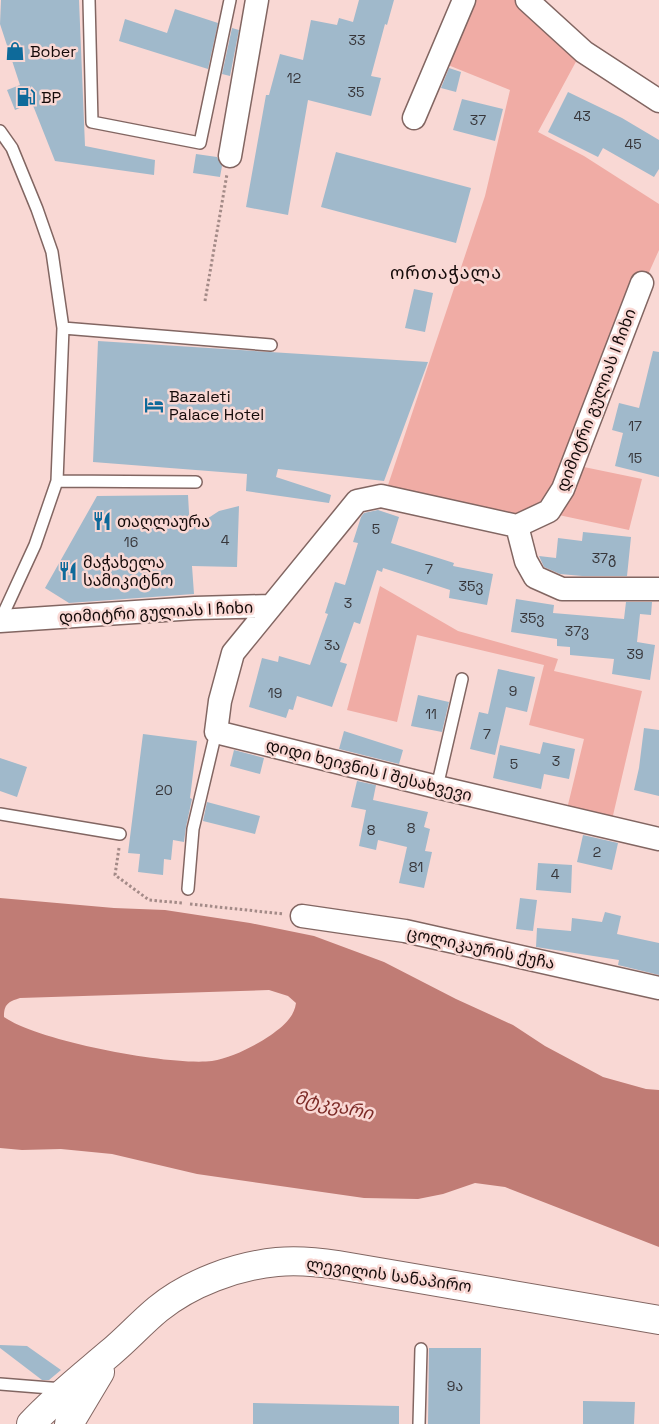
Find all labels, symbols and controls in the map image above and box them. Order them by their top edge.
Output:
house number: 33 [349,31,365,49]
shop icon: Bober [4,40,26,62]
place label: Bober [30,41,76,62]
house number: 12 [287,69,301,87]
house number: 35 [348,83,364,101]
fuel station icon: BP [15,86,37,108]
place label: BP [41,87,62,108]
house number: 43 [573,107,591,125]
house number: 37 [470,111,486,129]
house number: 45 [624,135,642,153]
district label: ორთაჭალა [390,261,502,284]
street label: დიმიტრი გულიას I ჩიხი [551,305,641,495]
place label: Bazaleti Palace Hotel [169,386,264,425]
hotel icon: Bazaleti Palace Hotel [143,394,165,416]
house number: 17 [628,417,642,435]
house number: 15 [628,449,642,467]
restaurant icon: თაღლაურა [91,510,113,532]
place label: თაღლაურა [117,511,210,532]
house number: 5 [372,520,380,538]
house number: 4 [221,531,230,549]
house number: 16 [124,533,138,551]
house number: 37გ [592,549,616,567]
place label: მაჭახელა სამიკიტნო [83,552,173,591]
restaurant icon: მაჭახელა სამიკიტნო [57,560,79,582]
house number: 7 [425,560,433,578]
house number: 35ვ [459,577,483,595]
house number: 3 [344,594,352,612]
street label: დიმიტრი გულიას I ჩიხი [58,596,254,628]
house number: 35ვ [520,609,544,627]
house number: 37ვ [565,622,589,640]
house number: 3ა [324,636,340,654]
house number: 39 [626,645,644,663]
house number: 9 [509,682,517,700]
house number: 19 [268,684,282,702]
house number: 11 [425,705,437,723]
house number: 7 [483,725,491,743]
street label: დიდი ხეივნის I შესახვევი [264,734,474,806]
house number: 3 [552,752,560,770]
house number: 5 [510,755,518,773]
house number: 20 [155,781,173,799]
house number: 8 [407,819,416,837]
house number: 8 [367,821,376,839]
house number: 2 [593,843,601,861]
house number: 81 [409,858,423,876]
house number: 4 [551,865,560,883]
street label: ცოლიკაურის ქუჩა [405,922,557,974]
water label: მტკვარი [293,1085,376,1125]
street label: ლევილის სანაპირო [305,1253,473,1297]
house number: 9ა [447,1377,463,1395]

